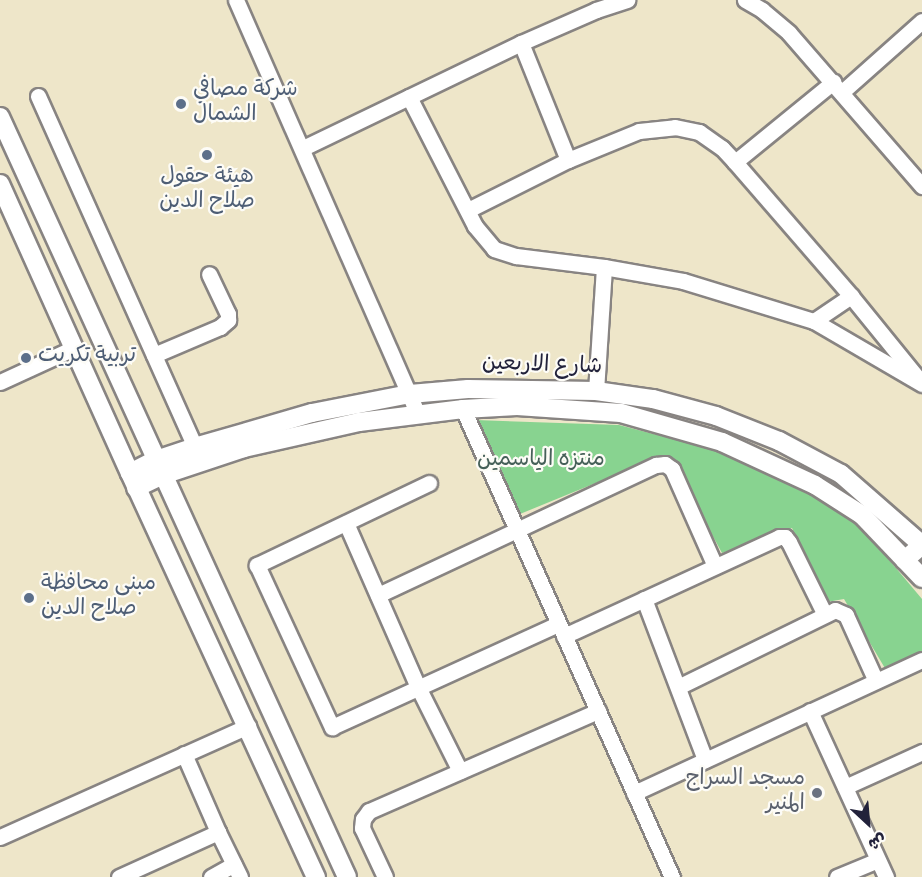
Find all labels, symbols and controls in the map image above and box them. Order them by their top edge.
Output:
place label: شركة مصافي الشمال [193,78,298,130]
marker: شركة مصافي الشمال [174,97,188,111]
marker: هيئة حقول صلاح الدين [200,148,214,162]
place label: هيئة حقول صلاح الدين [159,165,255,216]
place label: تربية تكريت [38,345,136,371]
marker: تربية تكريت [19,351,33,365]
street label: شارع الاربعين [481,352,603,382]
park label: منتزه الياسمين [477,449,605,475]
place label: مبنى محافظة صلاح الدين [41,572,156,624]
marker: مبنى محافظة صلاح الدين [22,591,36,605]
place label: مسجد السراج المنير [686,767,805,818]
marker: مسجد السراج المنير [810,786,824,800]
north arrow [838,793,898,853]
text: ش [864,827,888,852]

